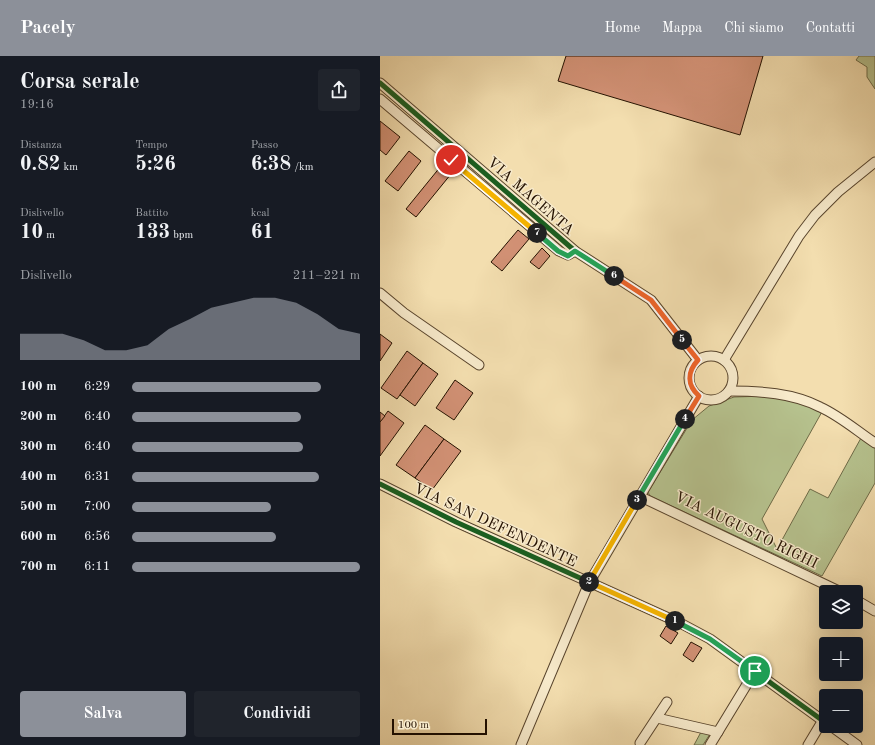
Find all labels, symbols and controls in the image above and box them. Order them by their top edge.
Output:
text: Pacely [20,19,76,38]
text: Home [605,21,640,35]
text: Mappa [662,21,702,35]
text: Chi siamo [724,21,784,35]
text: Contatti [806,21,855,35]
button: share [318,69,360,111]
text: Corsa serale [20,71,140,93]
text: 19:16 [20,98,54,111]
text: Distanza [20,140,62,151]
text: Tempo [135,140,167,151]
text: Passo [251,140,278,151]
pin [434,143,468,177]
icon: check [440,149,462,171]
text: 0.82 [20,155,60,175]
text: 5:26 [135,155,176,175]
text: 6:38 [251,155,291,175]
street label: VIA MAGENTA [484,155,577,239]
text: km [60,162,78,173]
text: /km [291,162,314,173]
text: Dislivello [20,208,64,219]
text: Battito [135,208,168,219]
text: kcal [251,208,270,219]
text: 10 [20,223,43,243]
text: 133 [135,223,170,243]
text: 61 [251,223,274,243]
pin: 7 [527,223,547,243]
text: 7 [534,227,540,238]
text: m [43,230,55,241]
text: bpm [170,230,193,241]
pin: 6 [604,266,624,286]
text: Dislivello [20,269,72,282]
text: 211–221 m [293,269,360,282]
text: 6 [611,270,617,281]
pin: 5 [672,330,692,350]
text: 5 [679,334,685,345]
text: 100 m [20,380,57,393]
text: 6:29 [84,380,110,393]
pin: 4 [675,409,695,429]
text: 200 m [20,410,57,423]
text: 6:40 [84,410,110,423]
text: 4 [682,413,688,424]
text: 300 m [20,440,57,453]
text: 6:40 [84,440,110,453]
text: 400 m [20,470,57,483]
text: 6:31 [84,470,110,483]
street label: VIA SAN DEFENDENTE [411,482,579,570]
pin: 3 [627,490,647,510]
street label: VIA AUGUSTO RIGHI [672,490,820,572]
text: 3 [634,494,640,505]
text: 500 m [20,500,57,513]
text: 7:00 [84,500,110,513]
text: 600 m [20,530,57,543]
text: 6:56 [84,530,110,543]
text: 700 m [20,560,57,573]
text: 6:11 [84,560,110,573]
pin: 2 [579,572,599,592]
text: 2 [586,576,592,587]
map controls [819,585,863,733]
button: layers [819,585,863,629]
pin: 1 [665,611,685,631]
text: 1 [672,615,678,626]
button: + [819,637,863,681]
pin [738,654,772,688]
icon: arrive [744,660,766,682]
button: − [819,689,863,733]
button: Salva [20,691,186,737]
button: Condividi [194,691,360,737]
scale bar [392,717,487,736]
text: 100 m [398,720,429,731]

